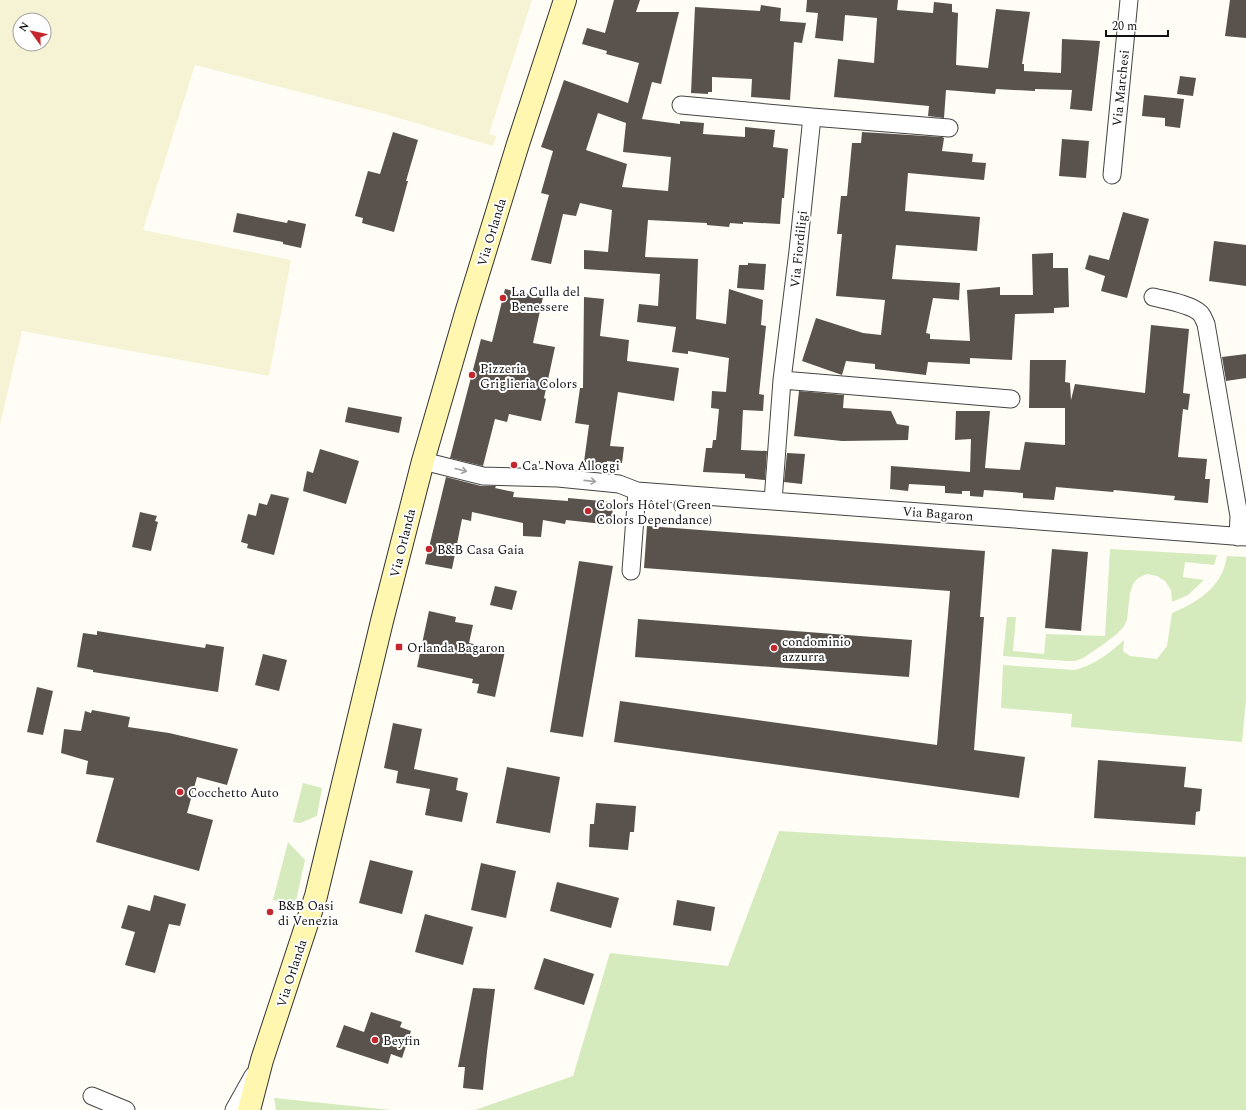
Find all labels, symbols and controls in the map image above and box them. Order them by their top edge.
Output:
north arrow [12,12,52,52]
scale bar [1106,12,1168,38]
text: 20 m [1112,17,1137,36]
text: N [14,18,34,35]
street label: Via Marchesi [1107,49,1135,127]
street label: Via Orlanda [472,195,512,269]
street label: Via Fiordiligi [785,209,813,289]
place label: La Culla del Benessere [511,282,580,317]
marker: La Culla del Benessere [498,293,508,303]
place label: Pizzeria Griglieria Colors [480,359,577,394]
marker: Pizzeria Griglieria Colors [467,370,477,380]
place label: Ca' Nova Alloggi [522,456,620,476]
marker: Ca' Nova Alloggi [509,460,519,470]
one-way arrow [455,467,468,475]
one-way arrow [584,478,597,485]
place label: Colors Hôtel (Green Colors Dependance) [596,495,712,530]
street label: Via Bagaron [902,502,975,526]
street label: Via Orlanda [385,506,421,580]
marker: Colors Hôtel (Green Colors Dependance) [583,506,593,516]
place label: B&B Casa Gaia [437,540,525,560]
marker: B&B Casa Gaia [424,544,434,554]
place label: condominio azzurra [782,632,851,667]
place label: Orlanda Bagaron [407,638,506,658]
marker: Orlanda Bagaron [394,642,404,652]
marker: condominio azzurra [769,643,779,653]
place label: Cocchetto Auto [188,783,279,803]
marker: Cocchetto Auto [175,787,185,797]
place label: B&B Oasi di Venezia [278,896,339,931]
marker: B&B Oasi di Venezia [265,907,275,917]
street label: Via Orlanda [272,936,313,1010]
place label: Beyfin [383,1031,421,1051]
marker: Beyfin [370,1035,380,1045]

